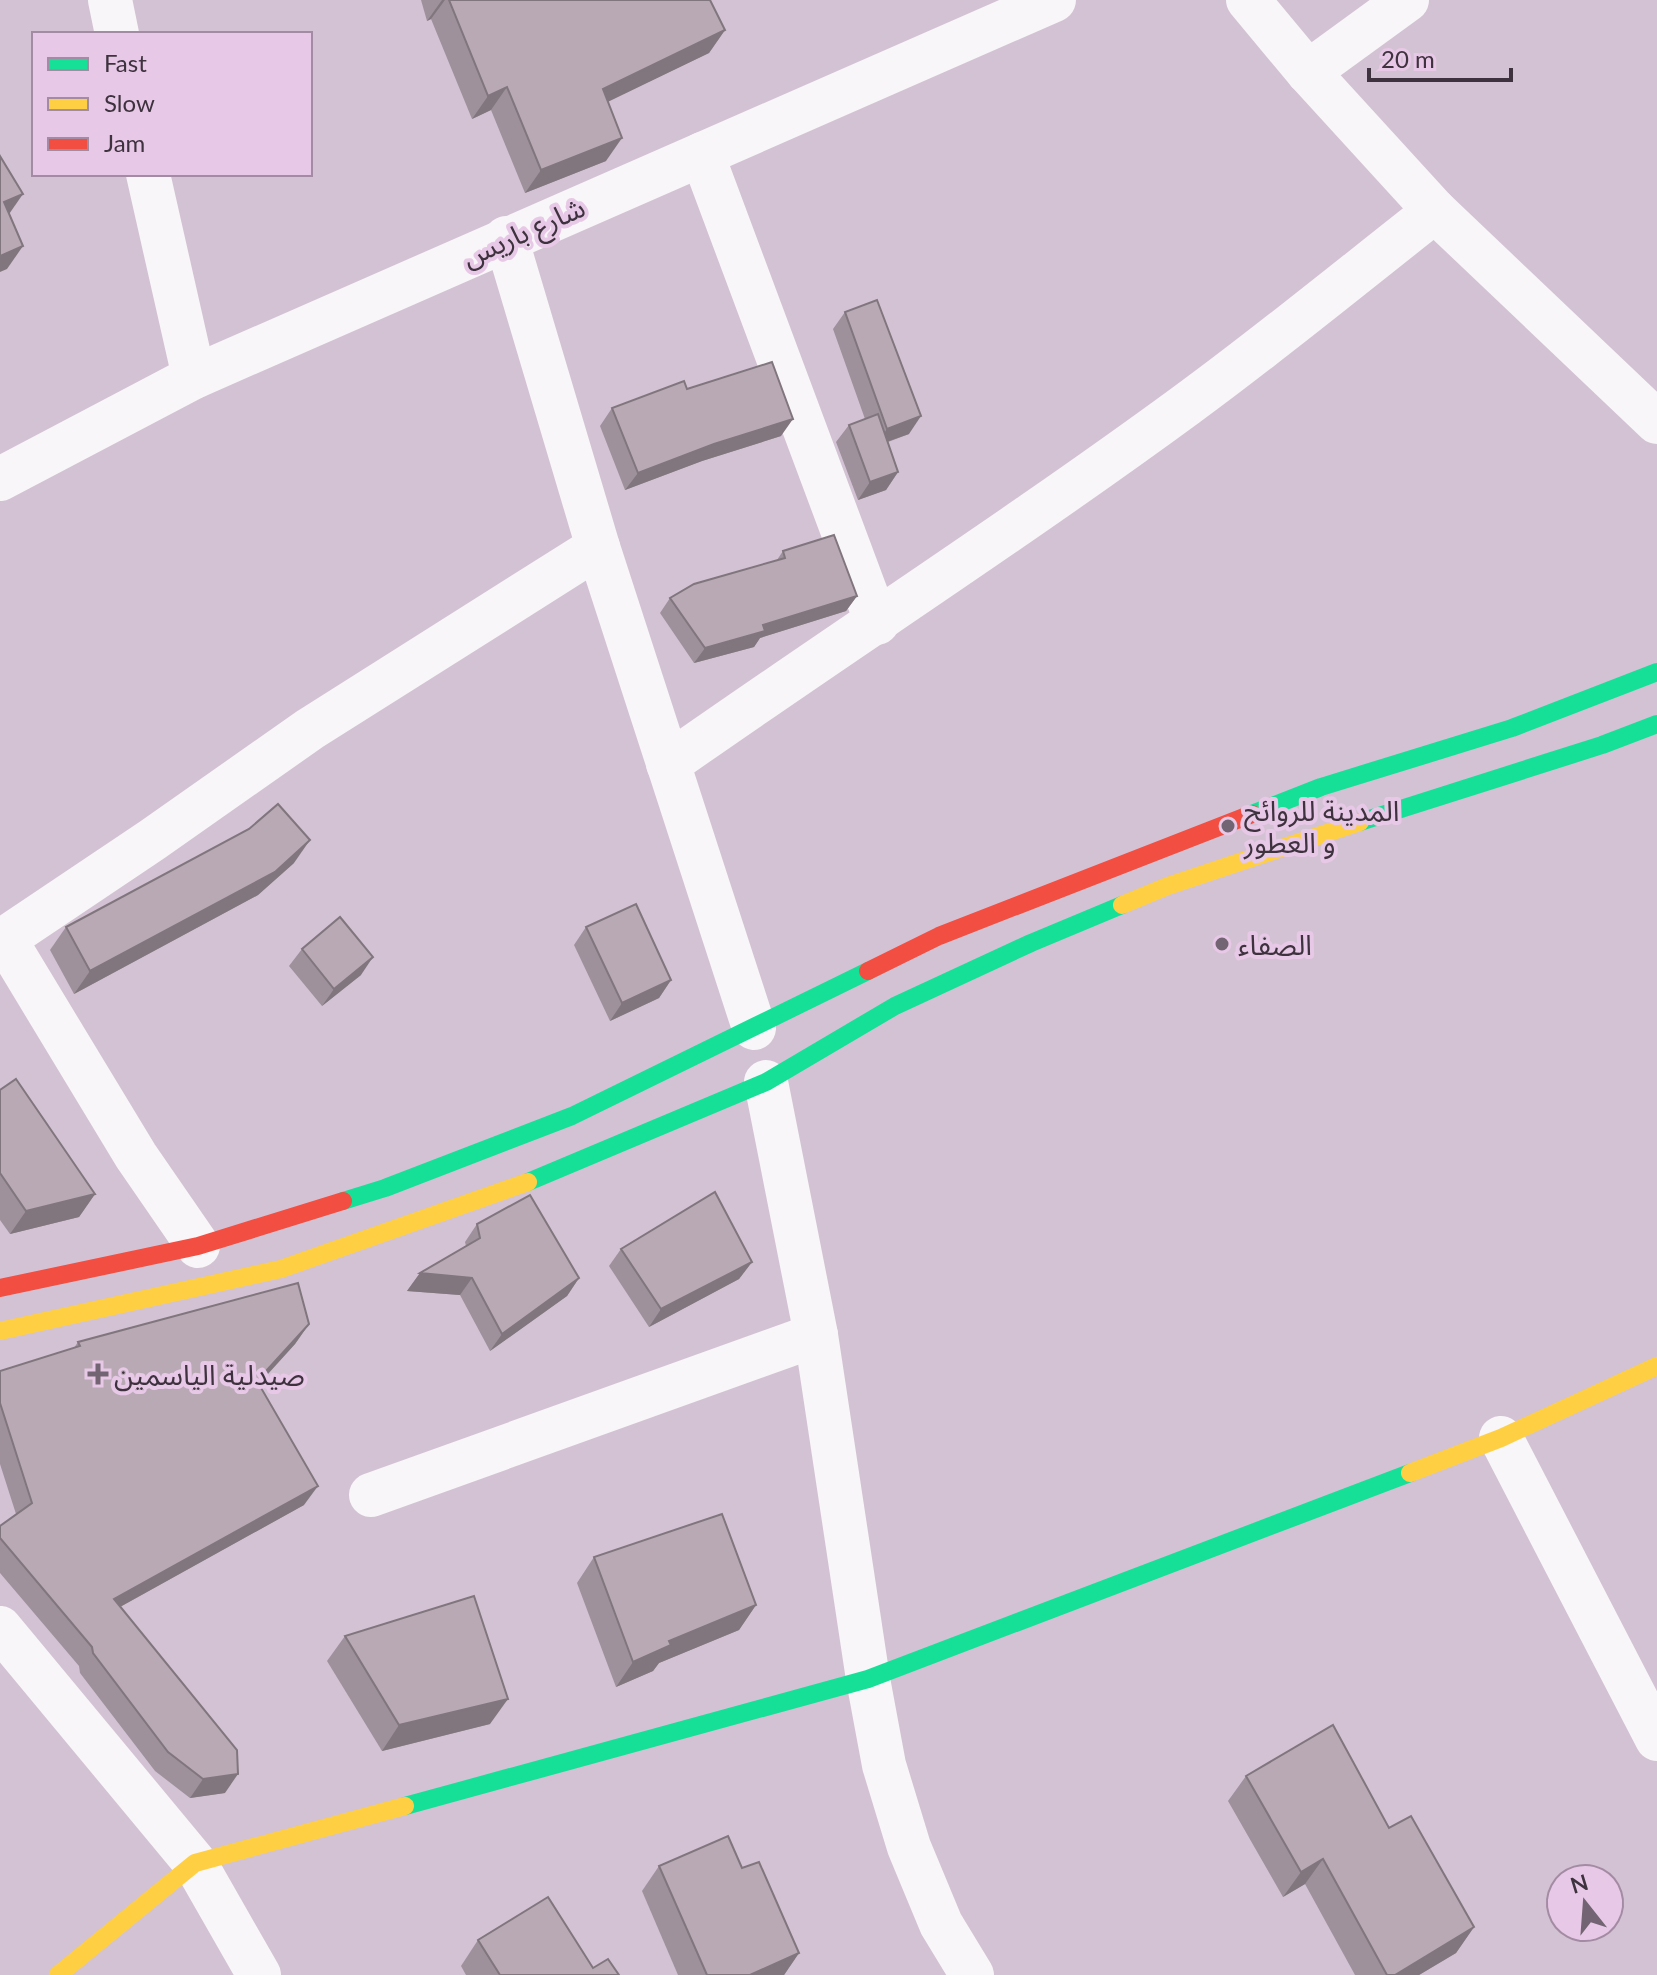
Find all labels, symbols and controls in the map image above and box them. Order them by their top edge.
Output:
legend [32,32,312,176]
scale bar [1369,32,1511,82]
text: 20 m [1381,44,1435,73]
text: Fast [104,48,147,77]
text: Slow [104,88,155,117]
text: Jam [104,128,145,157]
street label: شارع باريس [456,189,592,278]
place label: المدينة للروائح و العطور [1243,793,1399,860]
marker: المدينة للروائح و العطور [1219,817,1237,835]
place label: الصفاء [1238,927,1312,961]
marker: الصفاء [1213,935,1231,953]
place label: صيدلية الياسمين [114,1357,305,1392]
marker: صيدلية الياسمين [89,1365,107,1383]
north arrow [1545,1863,1625,1943]
text: N [1567,1868,1591,1899]

